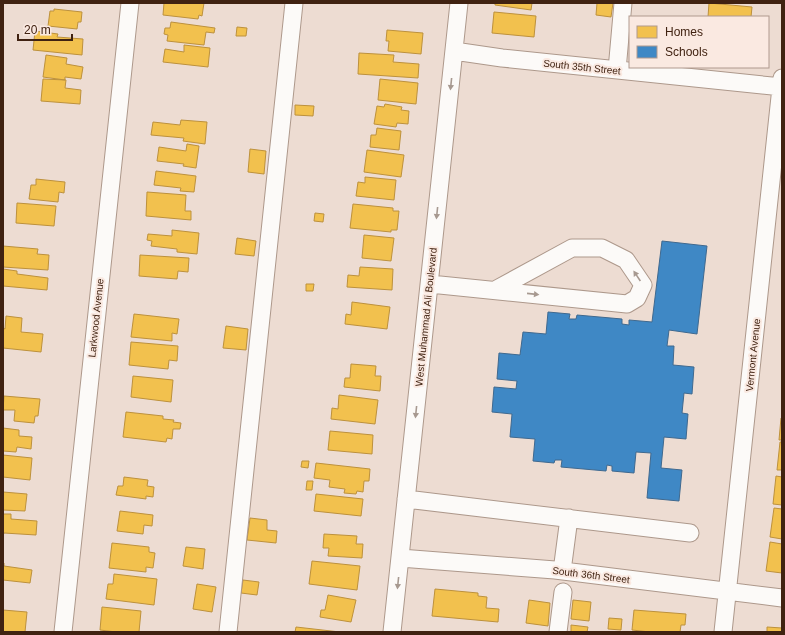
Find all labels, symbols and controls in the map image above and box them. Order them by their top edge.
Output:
scale bar [18,16,72,42]
legend [629,16,769,68]
text: 20 m [24,23,51,37]
text: Homes [665,25,703,39]
text: Schools [665,45,708,59]
street label: South 35th Street [543,57,621,77]
one-way arrow [448,78,454,90]
one-way arrow [434,207,440,219]
street label: West Muhammad Ali Boulevard [413,247,439,387]
one-way arrow [633,271,641,281]
street label: Larkwood Avenue [86,278,106,358]
one-way arrow [527,291,539,297]
street label: Vermont Avenue [744,318,762,392]
one-way arrow [412,406,419,418]
street label: South 36th Street [552,565,631,585]
one-way arrow [394,577,401,589]

